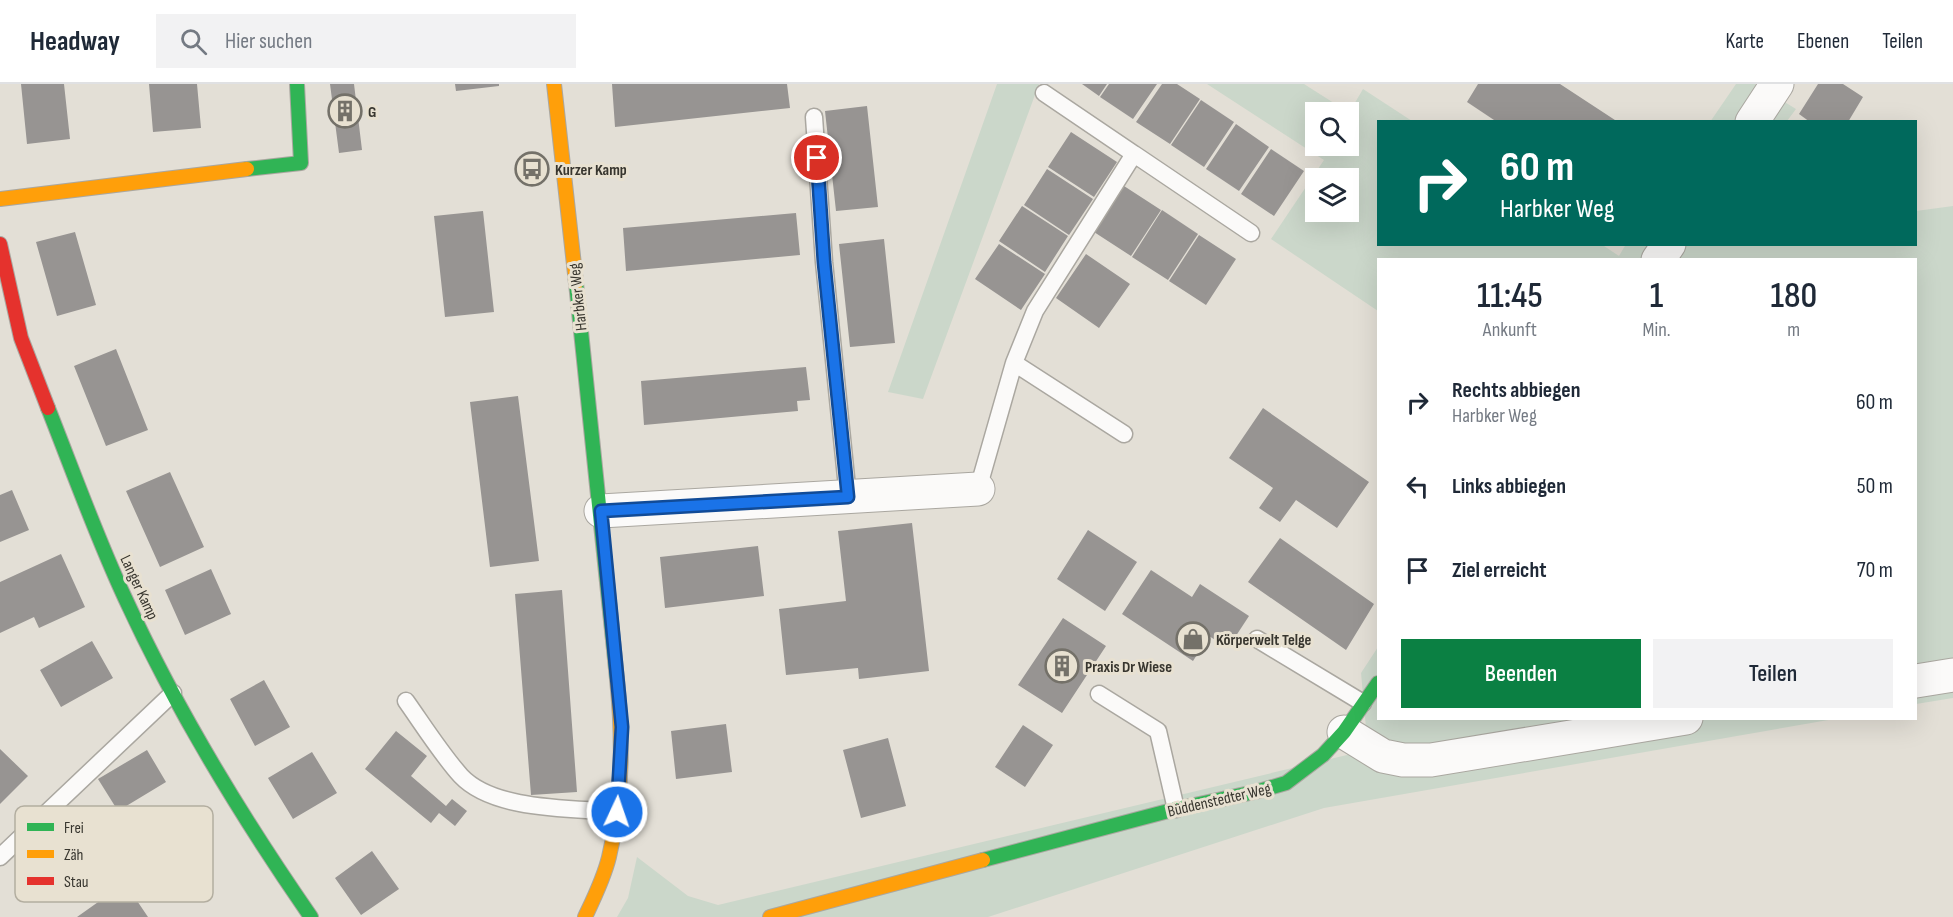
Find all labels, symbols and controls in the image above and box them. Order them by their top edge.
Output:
search box [156,14,576,68]
text: Headway [30,25,120,58]
icon: search [177,25,210,58]
text: Hier suchen [225,28,313,55]
text: Karte [1726,29,1764,54]
text: Ebenen [1797,29,1849,54]
text: Teilen [1882,29,1923,54]
building icon: G [327,93,363,129]
map controls [1305,102,1359,222]
button: search [1305,102,1359,156]
place label: G [368,103,376,122]
pin [791,132,842,183]
icon: arrive [800,141,833,174]
text: 60 m [1500,142,1574,193]
icon: right [1401,144,1479,222]
bus stop icon: Kurzer Kamp [514,151,550,187]
place label: Kurzer Kamp [555,161,627,180]
button: layers [1305,168,1359,222]
text: Harbker Weg [1500,193,1615,225]
street label: Harbker Weg [565,262,591,332]
text: 11:45 [1477,275,1543,318]
text: 1 [1650,275,1663,318]
text: 180 [1770,275,1817,318]
text: Ankunft [1483,318,1537,342]
text: Min. [1643,318,1671,342]
text: m [1787,318,1800,342]
text: Rechts abbiegen [1452,377,1581,404]
icon: right [1401,386,1434,419]
text: 60 m [1856,389,1893,416]
text: Harbker Weg [1452,404,1537,428]
icon: left [1401,470,1434,503]
text: Links abbiegen [1452,473,1566,500]
text: 50 m [1857,473,1893,500]
street label: Langer Kamp [115,552,162,623]
icon: arrive [1401,554,1434,587]
text: Ziel erreicht [1452,557,1547,584]
text: 70 m [1857,557,1893,584]
shop icon: Körperwelt Telge [1175,621,1211,657]
place label: Körperwelt Telge [1216,631,1312,650]
button: Beenden [1401,639,1641,708]
button: Teilen [1653,639,1893,708]
building icon: Praxis Dr Wiese [1044,648,1080,684]
place label: Praxis Dr Wiese [1085,658,1172,677]
street label: Büddenstedter Weg [1166,779,1273,822]
position arrow [585,780,649,844]
legend [15,806,213,902]
text: Frei [64,819,84,838]
text: Zäh [64,846,83,865]
text: Stau [64,873,89,892]

